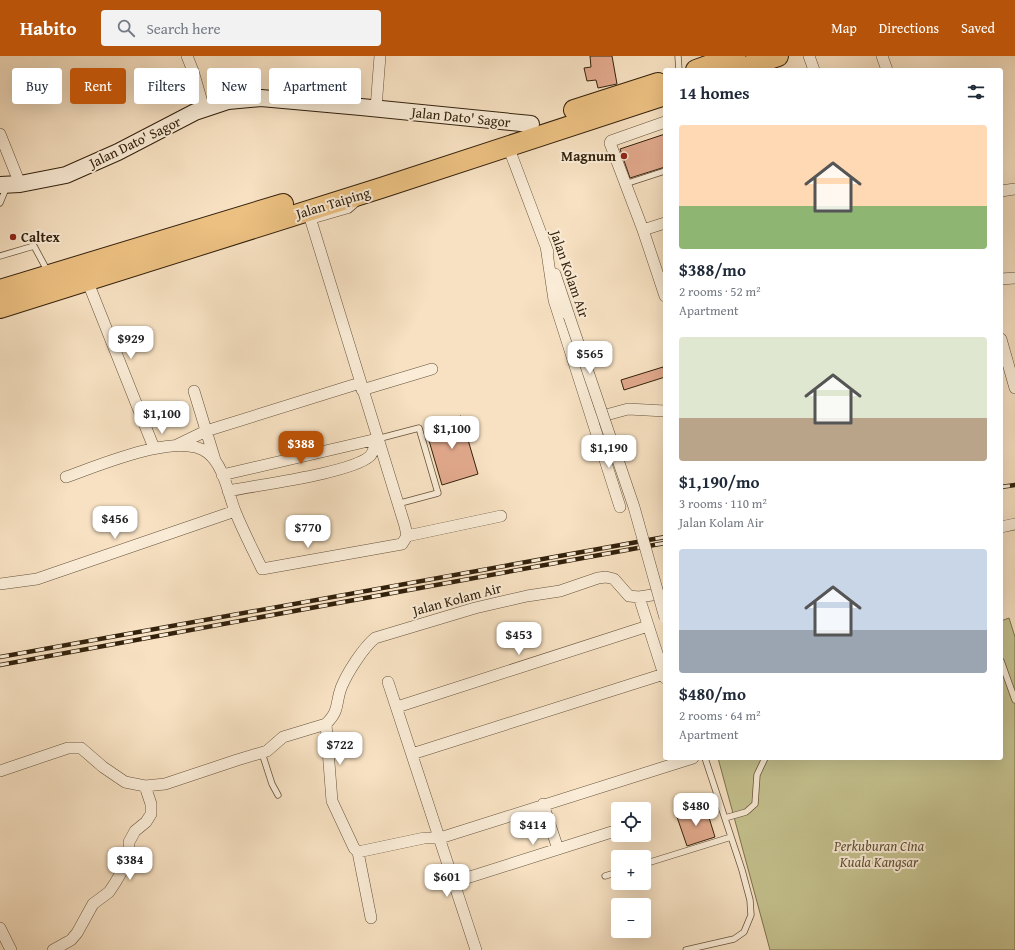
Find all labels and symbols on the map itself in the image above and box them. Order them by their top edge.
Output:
street label: Jalan Dato' Sagor [408,102,512,132]
street label: Jalan Dato' Sagor [84,111,184,174]
place label: Magnum [561,146,616,166]
marker: Magnum [619,151,629,161]
street label: Jalan Taiping [291,182,373,224]
street label: Jalan Kolam Air [545,226,594,321]
place label: Caltex [21,227,60,247]
marker: Caltex [8,232,18,242]
pin: $929 [107,326,155,360]
pin: $565 [566,341,614,375]
pin: $1,100 [129,401,195,435]
pin: $1,100 [419,416,485,450]
pin: $388 [277,431,325,465]
pin: $1,190 [576,435,642,469]
pin: $456 [91,506,139,540]
pin: $770 [284,515,332,549]
street label: Jalan Kolam Air [408,577,504,621]
pin: $453 [495,622,543,656]
pin: $722 [316,732,364,766]
pin: $480 [672,793,720,827]
pin: $414 [509,812,557,846]
park label: Perkuburan Cina Kuala Kangsar [833,836,925,872]
pin: $384 [106,847,154,881]
pin: $601 [423,864,471,898]

